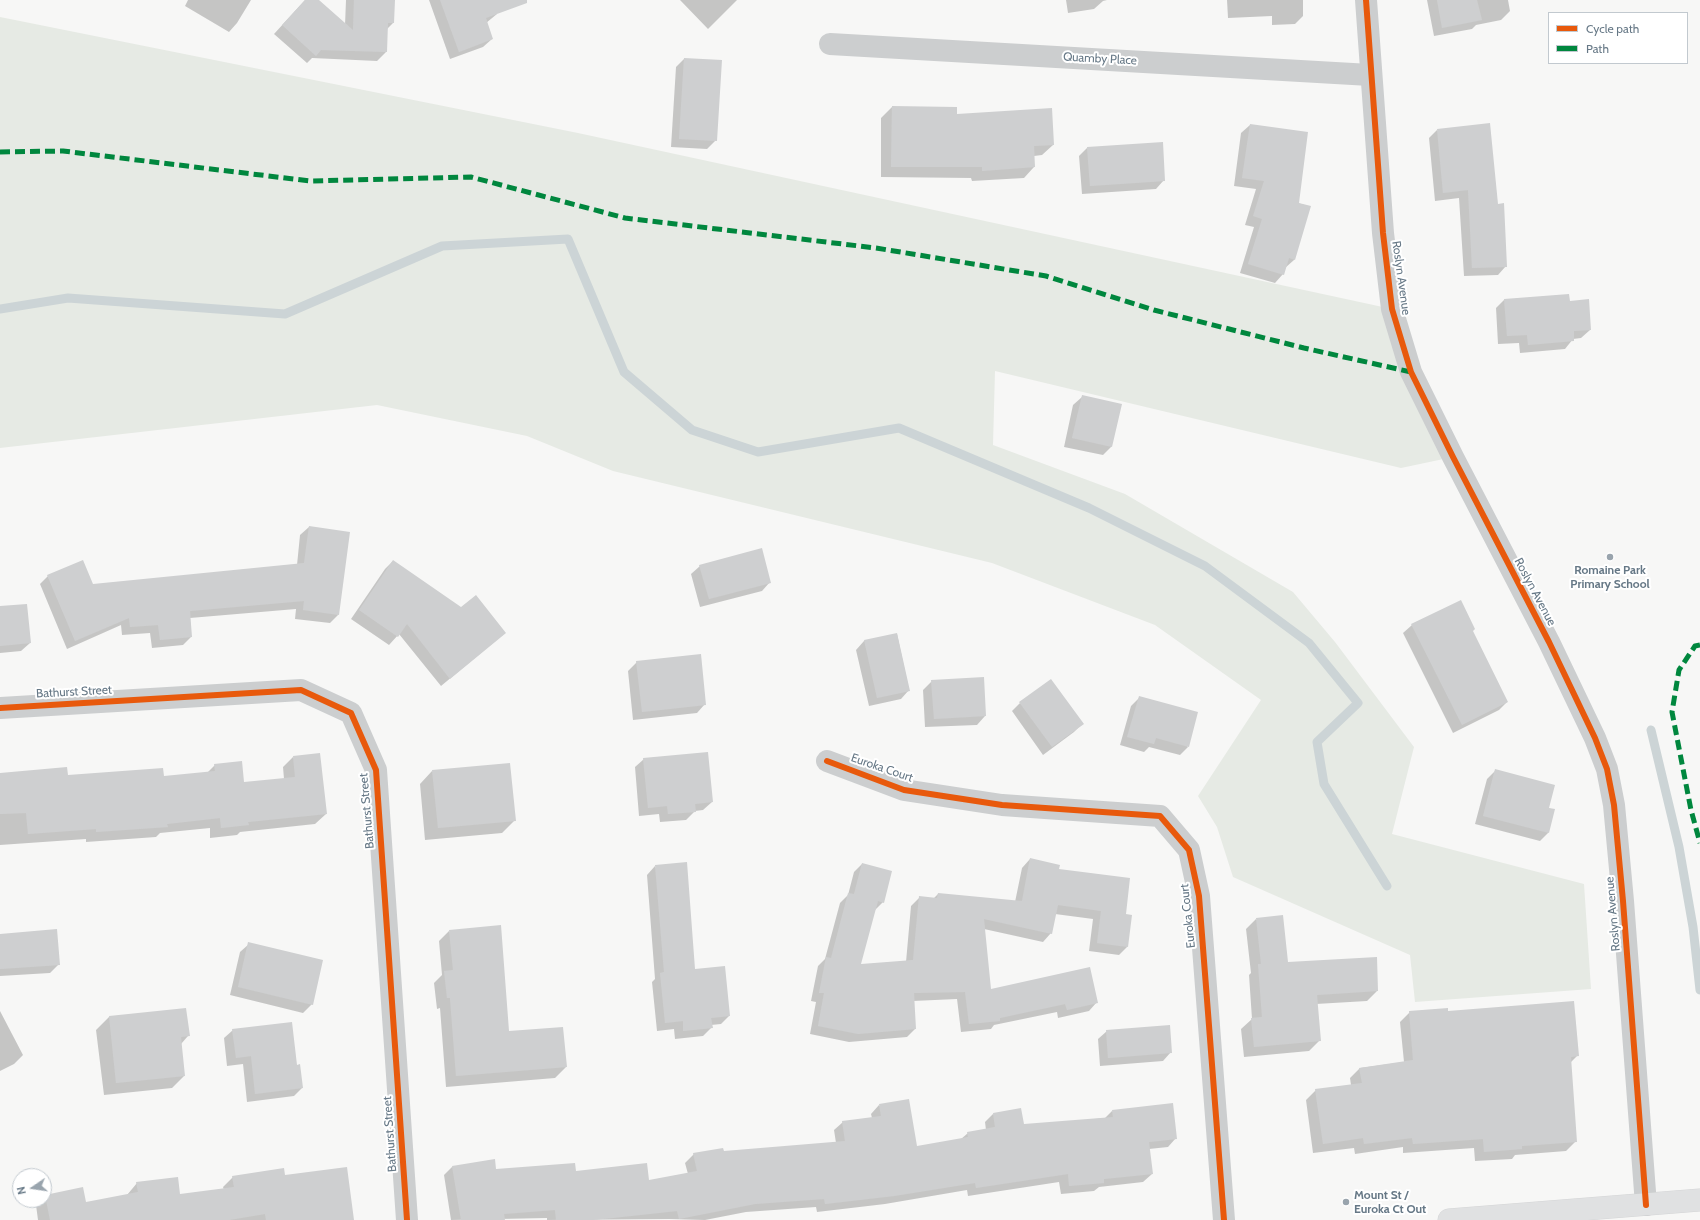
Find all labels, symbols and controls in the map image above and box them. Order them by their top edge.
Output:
legend [1548,12,1688,64]
text: Cycle path [1586,21,1639,36]
text: Path [1586,41,1609,56]
street label: Quamby Place [1063,50,1137,68]
street label: Roslyn Avenue [1389,240,1413,316]
marker: Romaine Park Primary School [1605,552,1615,562]
street label: Roslyn Avenue [1511,556,1559,628]
place label: Romaine Park Primary School [1570,563,1650,591]
street label: Bathurst Street [36,683,112,701]
street label: Euroka Court [849,751,915,785]
street label: Bathurst Street [357,773,377,849]
street label: Roslyn Avenue [1603,876,1623,952]
street label: Euroka Court [1177,883,1199,949]
street label: Bathurst Street [380,1096,400,1172]
north arrow [12,1168,52,1208]
text: N [14,1185,29,1196]
place label: Mount St / Euroka Ct Out [1354,1188,1426,1216]
marker: Mount St / Euroka Ct Out [1341,1197,1351,1207]

